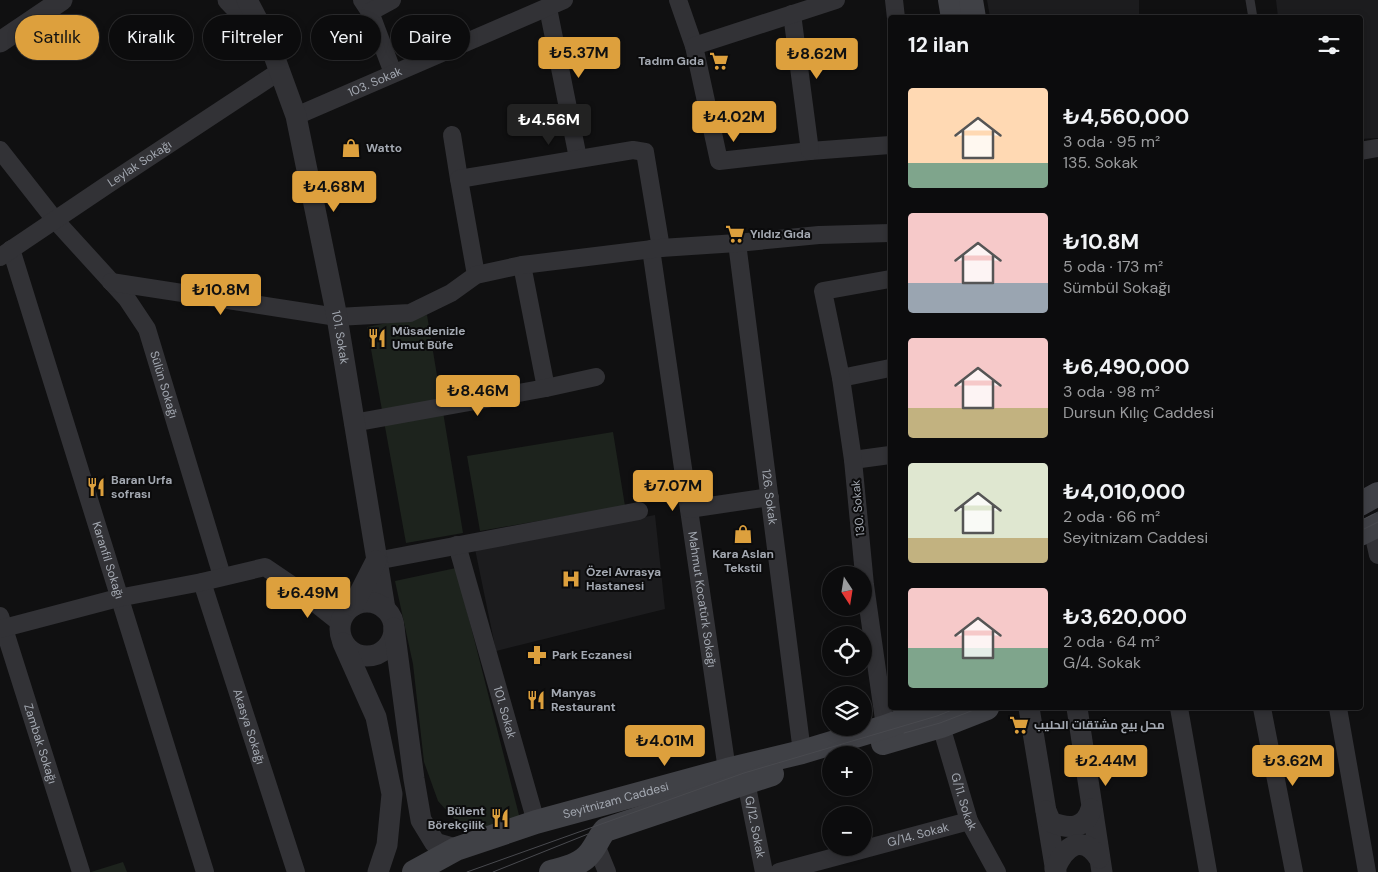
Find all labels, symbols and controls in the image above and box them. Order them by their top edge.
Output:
chip: Satılık [15,15,99,60]
chip: Kiralık [109,15,193,60]
chip: Filtreler [203,15,301,60]
chip: Yeni [311,15,381,60]
chip: Daire [391,15,470,60]
text: 12 ilan [908,31,969,59]
icon: filters [1315,31,1343,59]
pin: ₺5.37M [538,36,620,79]
pin: ₺8.62M [776,38,858,80]
text: ₺5.37M [549,42,609,63]
text: ₺8.62M [787,43,847,64]
supermarket icon: Tadım Gıda [708,50,730,72]
place label: Tadım Gıda [638,53,704,69]
street label: 103. Sokak [345,63,404,101]
pin: ₺4.02M [693,100,775,143]
text: ₺4,560,000 [1063,103,1189,131]
pin: ₺4.56M [508,104,590,146]
text: ₺4.02M [703,106,765,127]
icon: home [948,108,1008,168]
text: ₺4.56M [518,109,580,130]
text: 3 oda · 95 m² [1063,131,1160,152]
street label: Leylak Sokağı [104,137,175,191]
shop icon: Watto [340,137,362,159]
place label: Watto [366,140,402,156]
text: 135. Sokak [1063,152,1138,173]
pin: ₺4.68M [293,170,375,213]
text: ₺4.68M [303,176,365,197]
supermarket icon: Yıldız Gıda [724,223,746,245]
place label: Yıldız Gıda [750,226,811,242]
text: ₺10.8M [1063,228,1139,256]
icon: home [948,233,1008,293]
text: 5 oda · 173 m² [1063,256,1163,277]
pin: ₺10.8M [180,274,262,316]
text: Sümbül Sokağı [1063,277,1171,298]
text: ₺10.8M [192,279,250,300]
street label: 101. Sokak [328,309,353,365]
place label: Müsadenizle Umut Büfe [392,323,465,353]
restaurant icon: Müsadenizle Umut Büfe [366,327,388,349]
street label: Sülün Sokağı [146,349,182,420]
text: ₺6,490,000 [1063,353,1189,381]
icon: home [948,358,1008,418]
pin: ₺8.46M [437,374,519,417]
text: ₺8.46M [447,380,509,401]
text: 3 oda · 98 m² [1063,381,1160,402]
text: Dursun Kılıç Caddesi [1063,402,1214,423]
street label: 126. Sokak [758,468,781,526]
pin: ₺7.07M [632,470,714,512]
place label: Baran Urfa sofrası [111,472,172,502]
text: ₺7.07M [644,475,702,496]
restaurant icon: Baran Urfa sofrası [85,476,107,498]
text: ₺4,010,000 [1063,478,1185,506]
street label: 130. Sokak [848,479,868,537]
icon: home [948,483,1008,543]
text: 2 oda · 66 m² [1063,506,1160,527]
street label: Karanfil Sokağı [88,520,127,601]
shop icon: Kara Aslan Tekstil [732,523,754,545]
text: Seyitnizam Caddesi [1063,527,1208,548]
street label: Mahmut Kocatürk Sokağı [684,530,720,668]
place label: Kara Aslan Tekstil [712,546,774,576]
place label: Özel Avrasya Hastanesi [586,564,661,594]
north arrow [822,566,872,616]
map controls [822,566,872,856]
hospital icon: Özel Avrasya Hastanesi [560,568,582,590]
pin: ₺6.49M [267,576,349,619]
text: ₺6.49M [277,582,339,603]
text: ₺3,620,000 [1063,603,1187,631]
icon: home [948,608,1008,668]
button: locate [822,626,872,676]
text: 2 oda · 64 m² [1063,631,1160,652]
pharmacy icon: Park Eczanesi [526,644,548,666]
place label: Park Eczanesi [552,647,632,663]
text: G/4. Sokak [1063,652,1141,673]
street label: 101. Sokak [490,684,520,740]
place label: Manyas Restaurant [551,685,616,715]
button: layers [822,686,872,736]
street label: Akasya Sokağı [229,687,269,766]
restaurant icon: Manyas Restaurant [525,689,547,711]
street label: Zambak Sokağı [20,702,61,786]
supermarket icon: محل بيع مشتقات الحليب [1008,714,1030,736]
place label: محل بيع مشتقات الحليب [1034,717,1165,734]
pin: ₺4.01M [624,724,706,767]
text: ₺4.01M [636,730,694,751]
pin: ₺2.44M [1065,744,1147,787]
pin: ₺3.62M [1252,744,1334,787]
button: + [822,746,872,796]
text: ₺2.44M [1075,750,1137,771]
text: ₺3.62M [1263,750,1323,771]
street label: G/11. Sokak [947,771,981,833]
street label: Seyitnizam Caddesi [561,778,670,822]
street label: G/12. Sokak [741,795,769,859]
place label: Bülent Börekçilik [428,803,485,833]
button: − [822,806,872,856]
restaurant icon: Bülent Börekçilik [489,807,511,829]
street label: G/14. Sokak [885,819,951,851]

